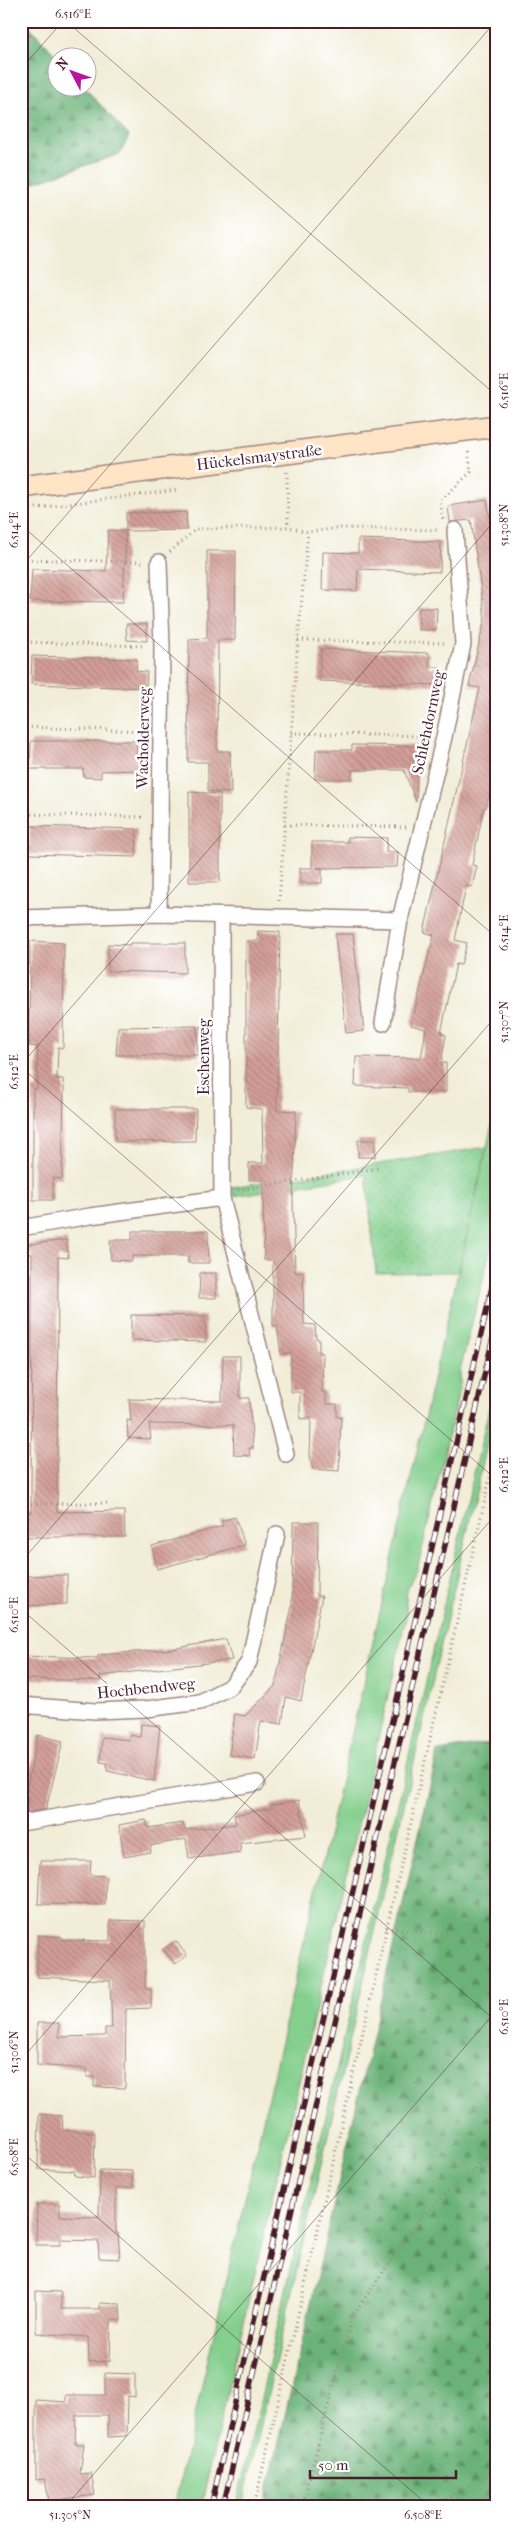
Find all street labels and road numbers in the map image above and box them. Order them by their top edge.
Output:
street label: Hückelsmaystraße [195,440,323,474]
street label: Schlehdornweg [408,668,448,776]
street label: Wacholderweg [133,686,153,790]
street label: Eschenweg [194,1018,213,1095]
street label: Hochbendweg [96,1673,196,1703]

